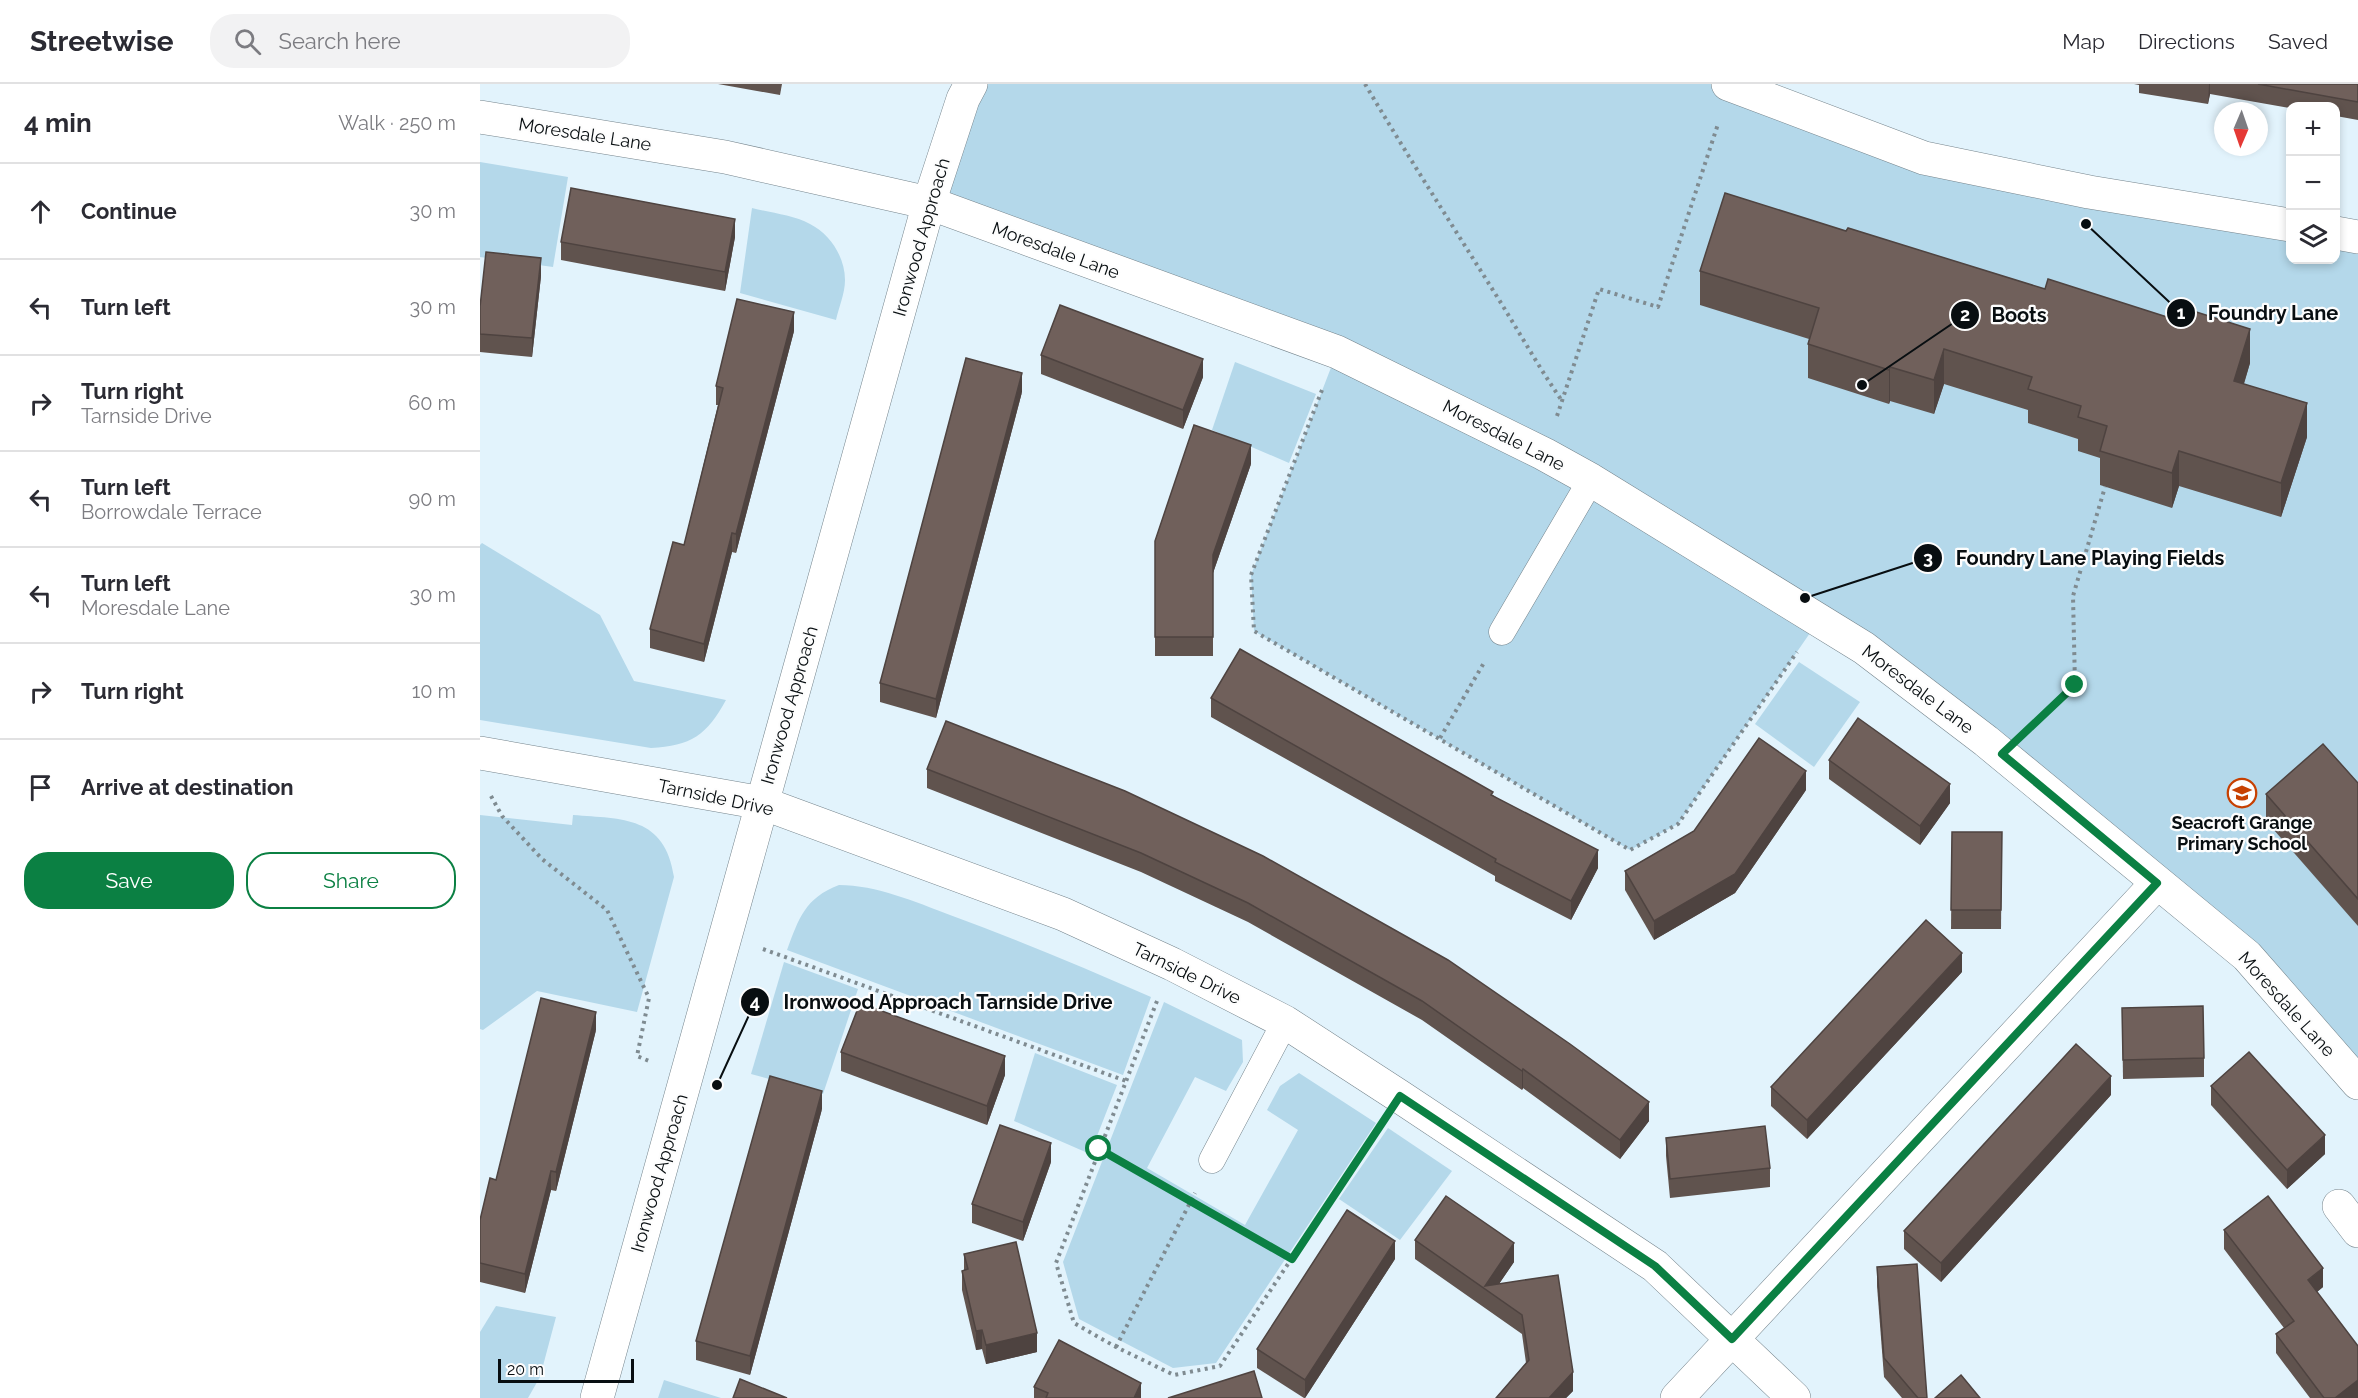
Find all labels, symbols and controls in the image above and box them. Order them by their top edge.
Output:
search box [210,14,630,68]
text: Streetwise [30,25,174,58]
icon: search [231,25,264,58]
text: Search here [279,28,401,54]
text: Map [2062,29,2105,54]
text: Directions [2138,29,2235,54]
text: Saved [2268,29,2328,54]
north arrow [2214,102,2268,156]
map controls [2286,102,2340,264]
button: + [2286,102,2340,156]
text: 4 min [24,108,92,138]
text: Walk · 250 m [338,111,456,135]
street label: Moresdale Lane [517,113,653,155]
street label: Ironwood Approach [888,155,954,319]
button: − [2286,156,2340,210]
icon: ahead [24,195,57,228]
text: Continue [81,198,177,224]
text: 30 m [410,199,456,223]
button: layers [2286,210,2340,264]
street label: Moresdale Lane [989,217,1123,283]
icon: left [24,291,57,324]
text: Turn left [81,294,171,320]
callout: Foundry Lane [2166,294,2351,332]
text: 30 m [410,295,456,319]
callout: Boots [1950,296,2059,334]
text: Foundry Lane [2208,301,2338,325]
text: 1 [2177,302,2186,323]
text: Boots [1991,303,2047,327]
text: 2 [1960,304,1970,325]
text: Turn right [81,378,184,404]
icon: right [24,387,57,420]
text: 60 m [408,391,456,415]
street label: Moresdale Lane [1440,395,1569,475]
text: Tarnside Drive [81,404,212,428]
text: Turn left [81,474,171,500]
icon: left [24,483,57,516]
text: 90 m [409,487,456,511]
text: Borrowdale Terrace [81,500,262,524]
callout: Foundry Lane Playing Fields [1913,539,2236,577]
text: Foundry Lane Playing Fields [1956,546,2224,570]
text: 3 [1923,547,1933,568]
text: Turn left [81,570,171,596]
icon: left [24,579,57,612]
text: 30 m [410,583,456,607]
text: Moresdale Lane [81,596,230,620]
street label: Ironwood Approach [756,623,822,787]
street label: Moresdale Lane [1858,640,1978,738]
route end [2061,671,2087,697]
icon: right [24,675,57,708]
text: Turn right [81,678,184,704]
text: 10 m [412,679,456,703]
icon: arrive [24,771,57,804]
text: Arrive at destination [81,774,294,800]
street label: Tarnside Drive [656,774,776,820]
school or university icon: Seacroft Grange Primary School [2226,777,2258,809]
place label: Seacroft Grange Primary School [2171,812,2313,854]
button: Save [24,852,234,909]
button: Share [246,852,456,909]
street label: Tarnside Drive [1130,938,1245,1008]
street label: Moresdale Lane [2234,947,2340,1061]
callout: Ironwood Approach Tarnside Drive [740,983,1125,1021]
text: Ironwood Approach Tarnside Drive [783,990,1113,1014]
text: 4 [750,991,760,1012]
street label: Ironwood Approach [626,1091,692,1255]
route start [1085,1135,1111,1161]
scale bar [498,1356,634,1384]
text: 20 m [507,1360,544,1379]

